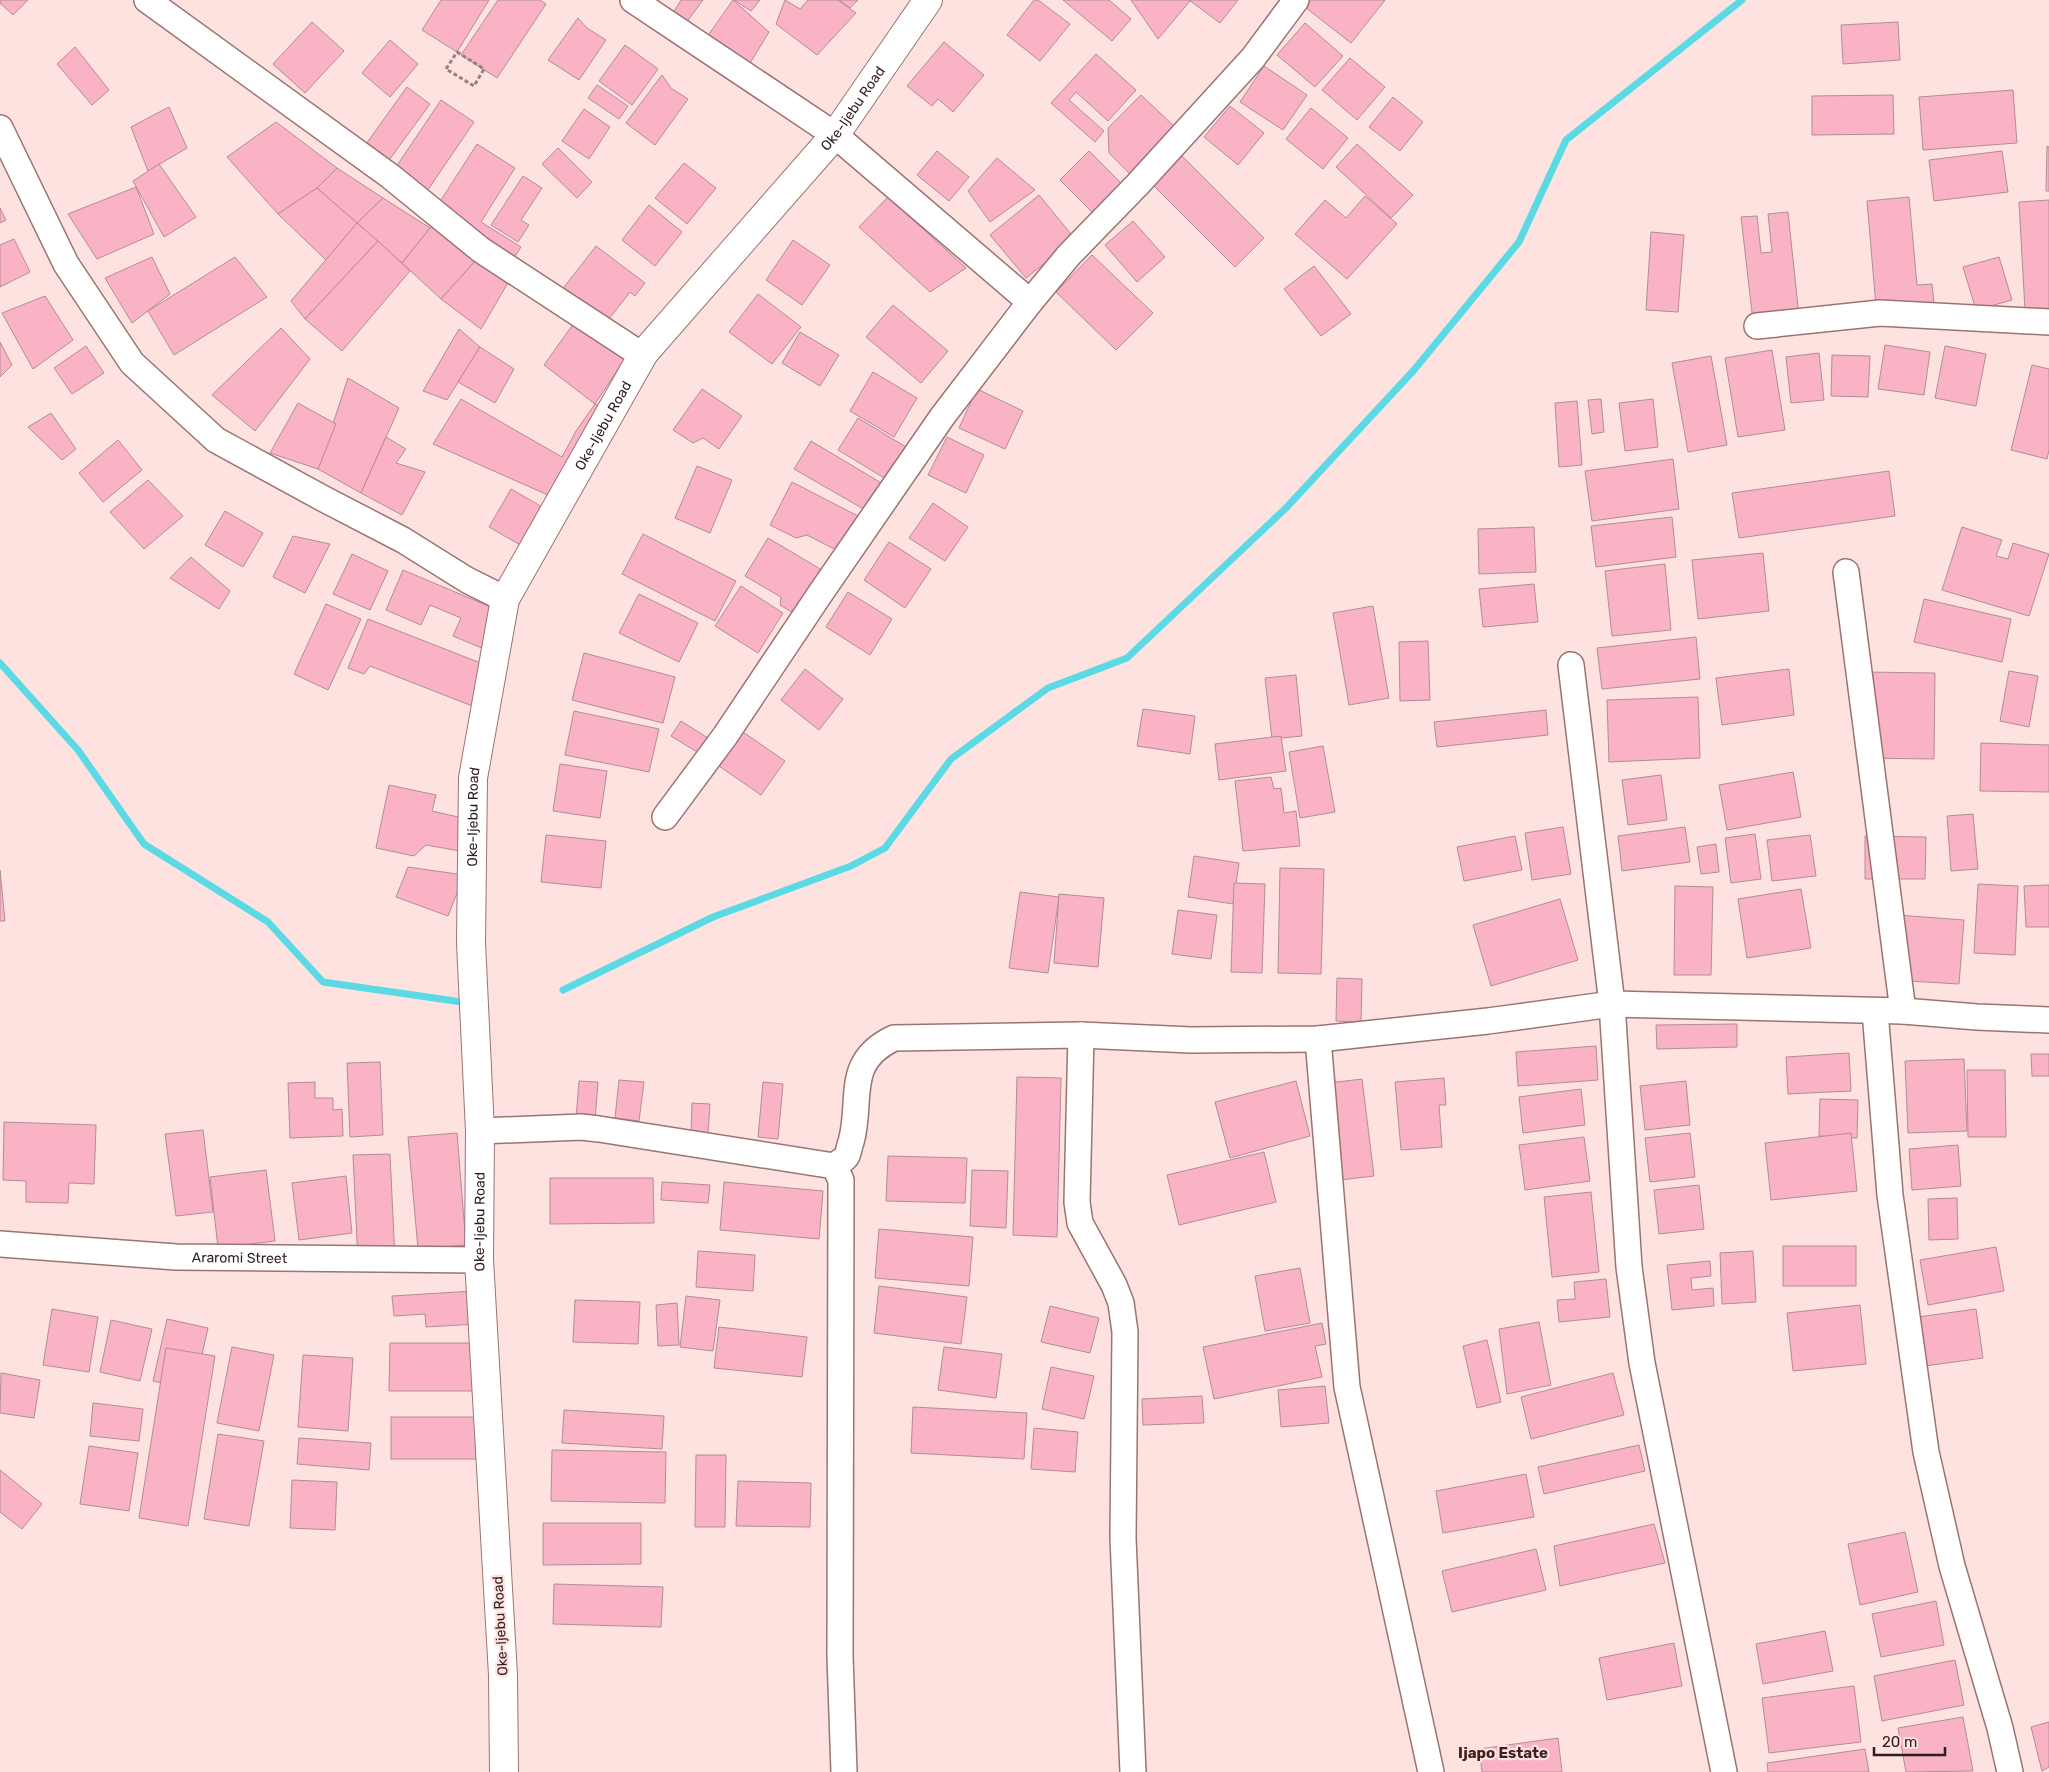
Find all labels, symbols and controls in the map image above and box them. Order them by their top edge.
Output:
street label: Oke-Ijebu Road [817,63,889,154]
street label: Oke-Ijebu Road [572,378,635,473]
street label: Oke-Ijebu Road [464,766,484,867]
street label: Oke-Ijebu Road [471,1172,489,1272]
street label: Araromi Street [192,1249,288,1267]
street label: Oke-Ijebu Road [489,1576,512,1676]
scale bar [1874,1724,1945,1756]
text: 20 m [1882,1733,1917,1751]
district label: Ijapo Estate [1458,1744,1548,1762]

